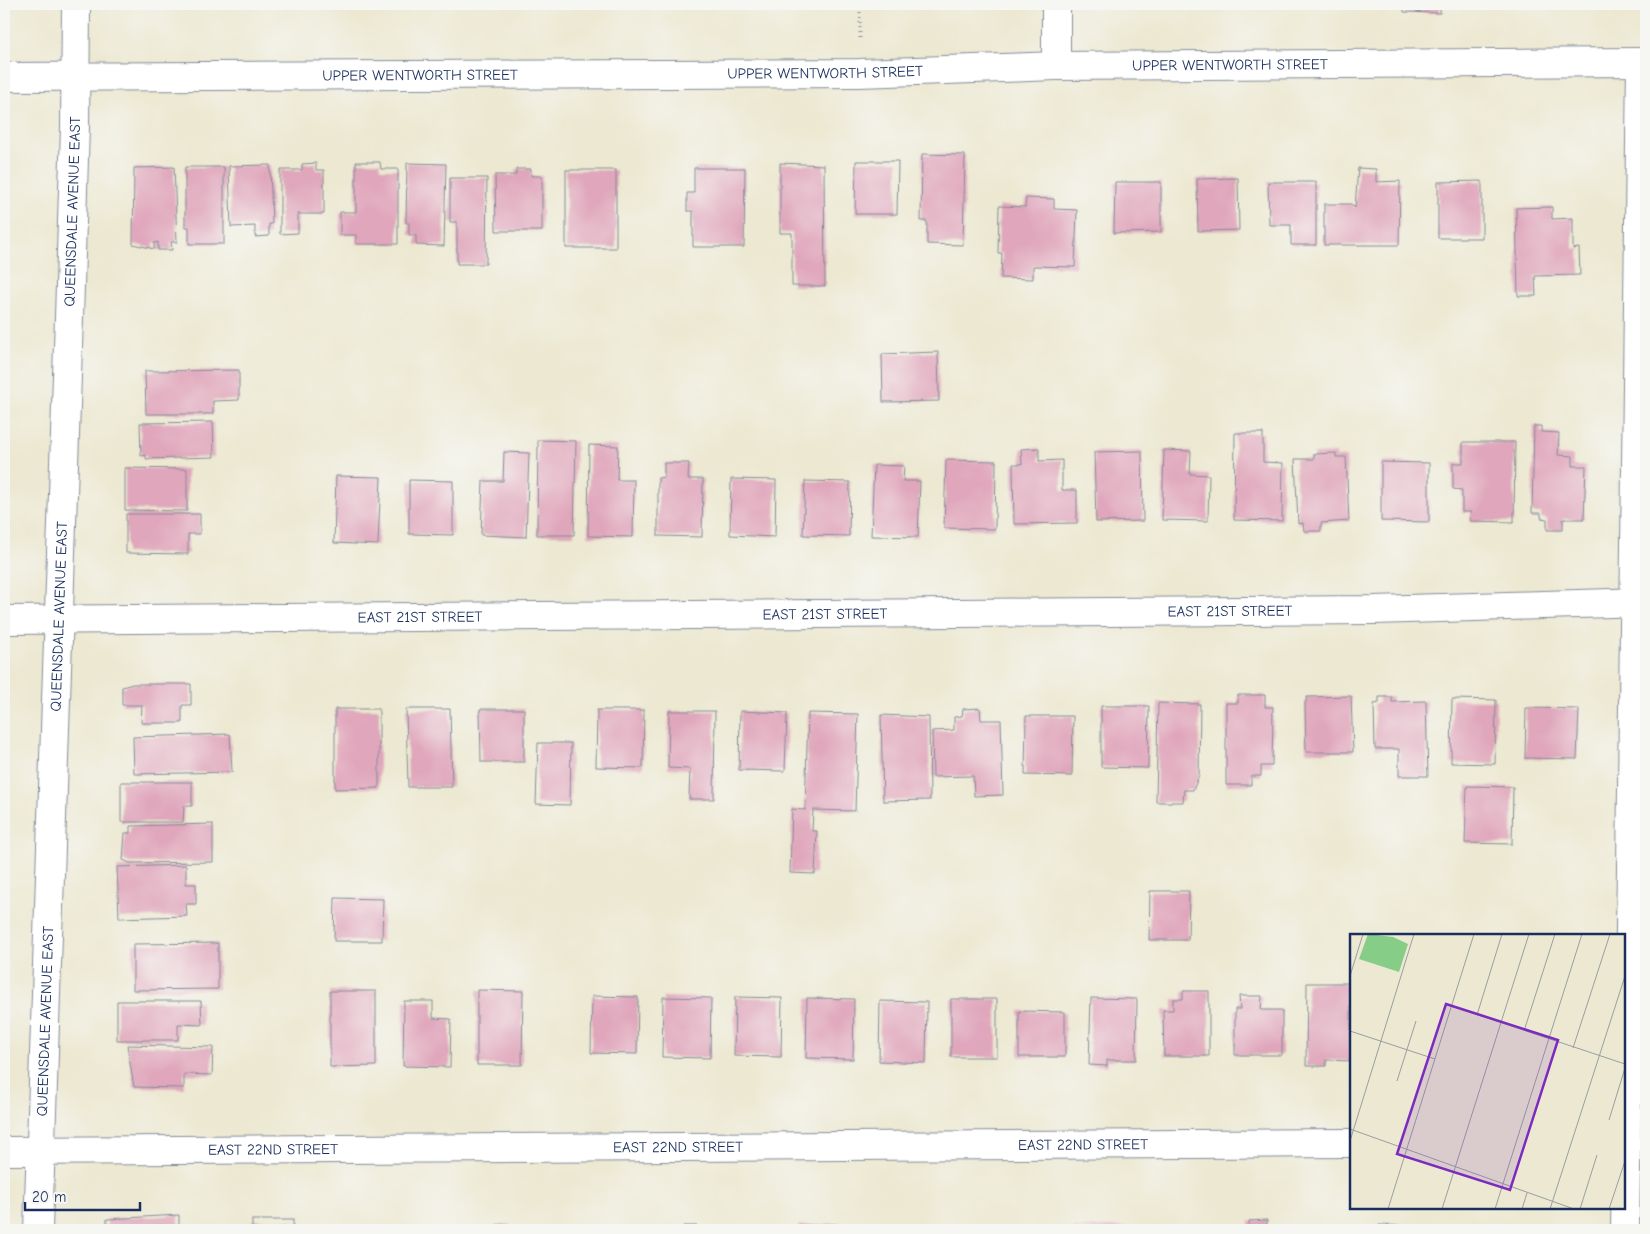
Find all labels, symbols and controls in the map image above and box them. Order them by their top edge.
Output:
street label: UPPER WENTWORTH STREET [1132,55,1328,74]
street label: UPPER WENTWORTH STREET [727,62,923,83]
street label: UPPER WENTWORTH STREET [322,66,518,85]
street label: QUEENSDALE AVENUE EAST [60,116,84,307]
street label: QUEENSDALE AVENUE EAST [47,521,71,712]
street label: EAST 21ST STREET [1167,602,1293,621]
street label: EAST 21ST STREET [762,605,888,623]
street label: EAST 21ST STREET [357,608,483,626]
street label: QUEENSDALE AVENUE EAST [33,926,57,1117]
inset map [1350,934,1625,1209]
street label: EAST 22ND STREET [1018,1135,1148,1154]
street label: EAST 22ND STREET [613,1138,743,1156]
street label: EAST 22ND STREET [208,1140,338,1159]
scale bar [25,1179,140,1211]
text: 20 m [32,1188,66,1206]

